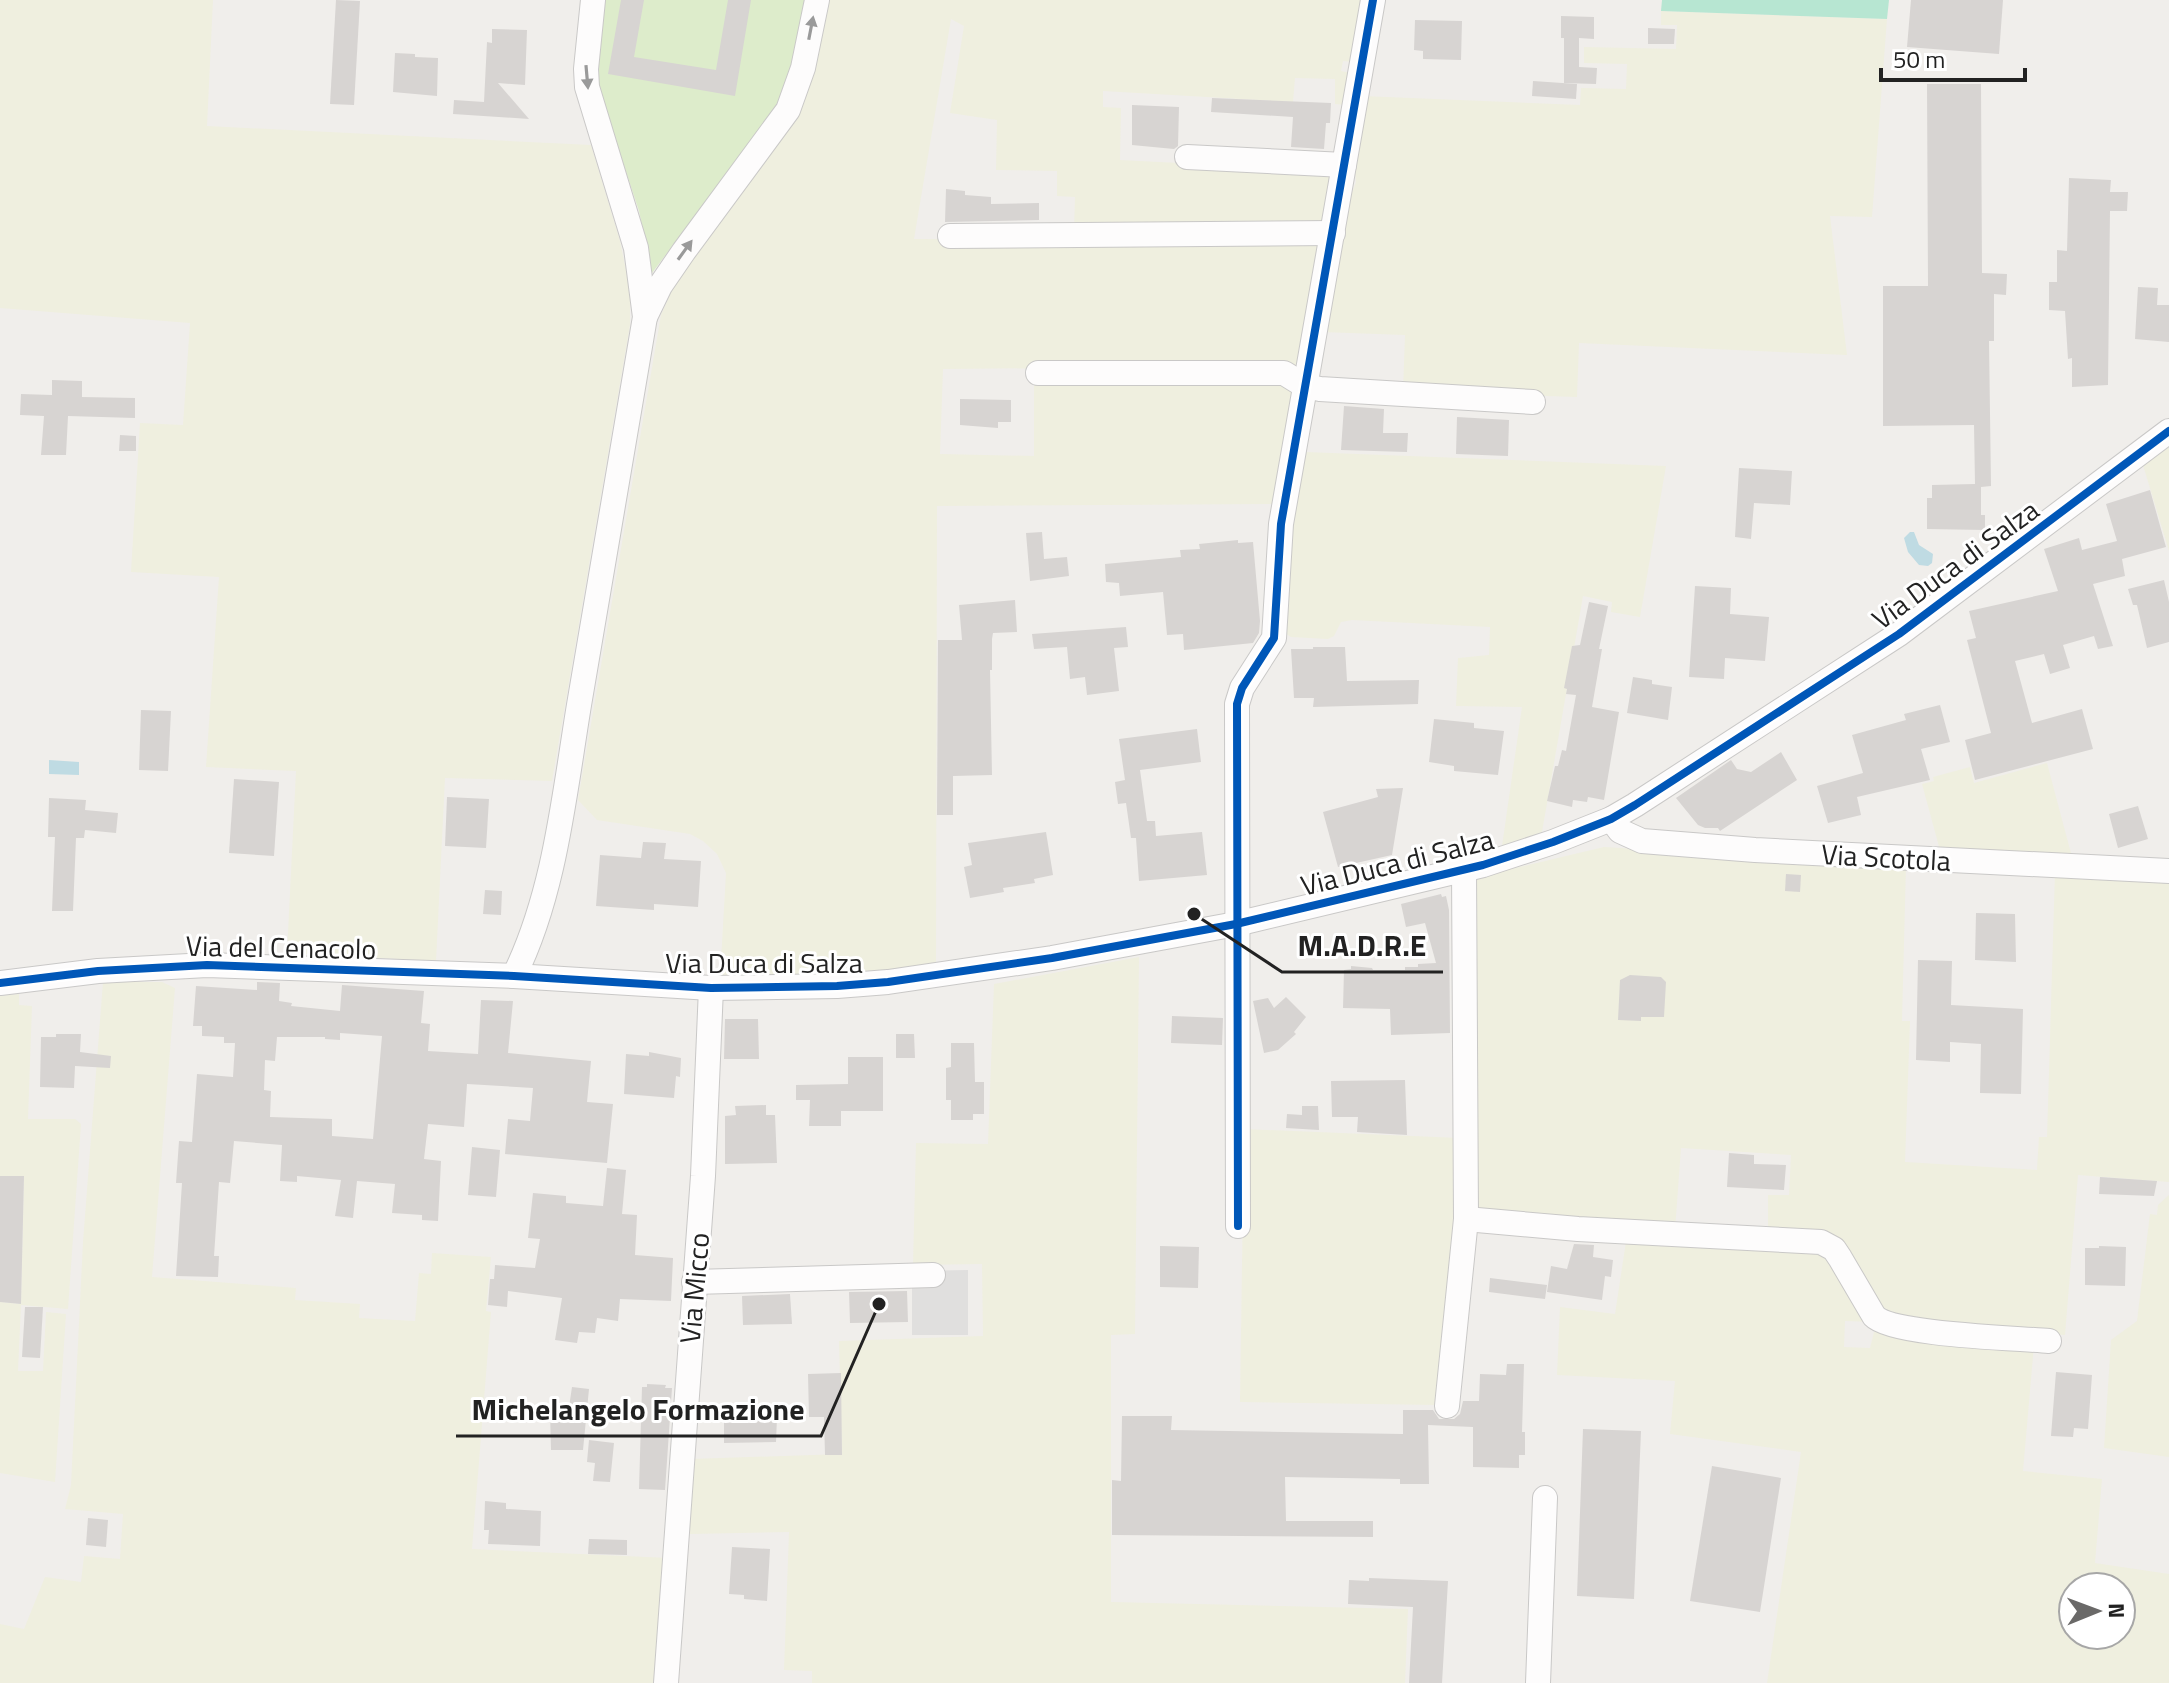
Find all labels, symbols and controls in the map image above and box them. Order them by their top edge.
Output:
one-way arrow [805,15,818,40]
scale bar [1881,32,2025,82]
text: 50 m [1893,41,1945,77]
one-way arrow [581,65,594,90]
one-way arrow [677,240,692,261]
street label: Via Duca di Salza [1862,489,2048,639]
street label: Via Duca di Salza [1296,817,1498,907]
street label: Via Scotola [1820,832,1952,882]
callout: M.A.D.R.E [1282,918,1443,972]
text: M.A.D.R.E [1298,922,1426,968]
street label: Via del Cenacolo [185,924,377,970]
street label: Via Duca di Salza [665,941,863,984]
street label: Via Micco [668,1231,720,1345]
callout: Michelangelo Formazione [456,1382,821,1436]
text: Michelangelo Formazione [472,1386,805,1432]
north arrow [2057,1571,2137,1651]
text: N [2100,1603,2134,1619]

